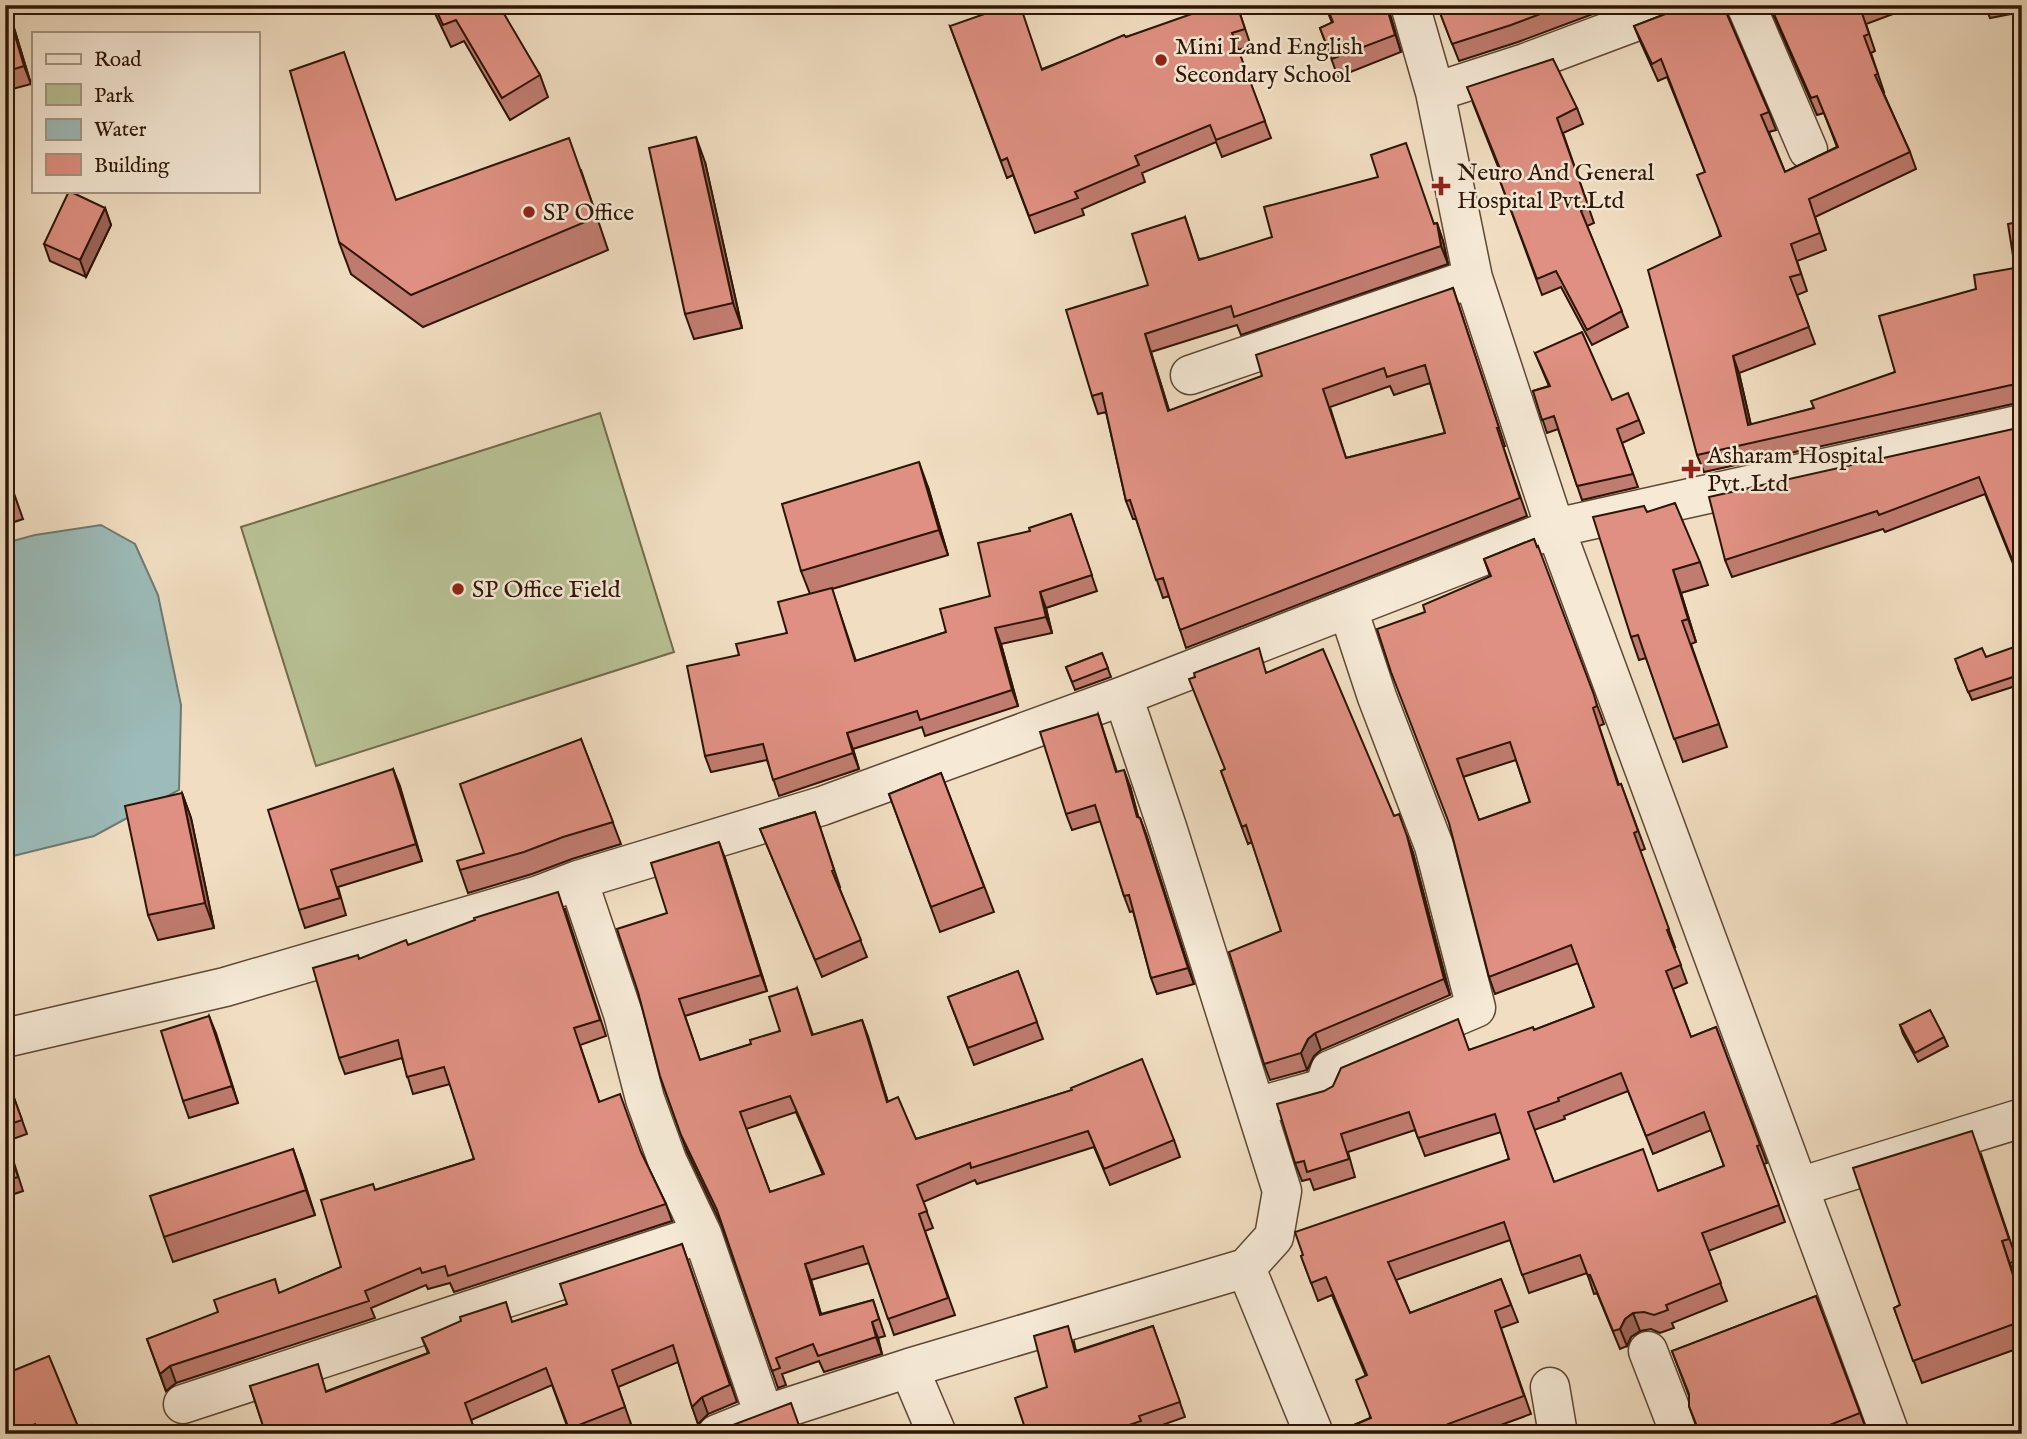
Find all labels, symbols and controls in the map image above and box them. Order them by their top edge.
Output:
legend [32,32,259,192]
place label: Mini Land English Secondary School [1175,32,1364,91]
text: Road [94,47,142,74]
marker: Mini Land English Secondary School [1153,52,1169,68]
text: Park [94,83,135,110]
text: Water [94,117,147,144]
text: Building [94,153,170,180]
place label: Neuro And General Hospital Pvt.Ltd [1457,158,1655,217]
marker: Neuro And General Hospital Pvt.Ltd [1431,176,1451,196]
place label: SP Office [543,198,634,229]
marker: SP Office [521,204,537,220]
place label: Asharam Hospital Pvt. Ltd [1706,441,1884,500]
marker: Asharam Hospital Pvt. Ltd [1681,459,1701,479]
place label: SP Office Field [472,575,621,606]
marker: SP Office Field [450,581,466,597]

